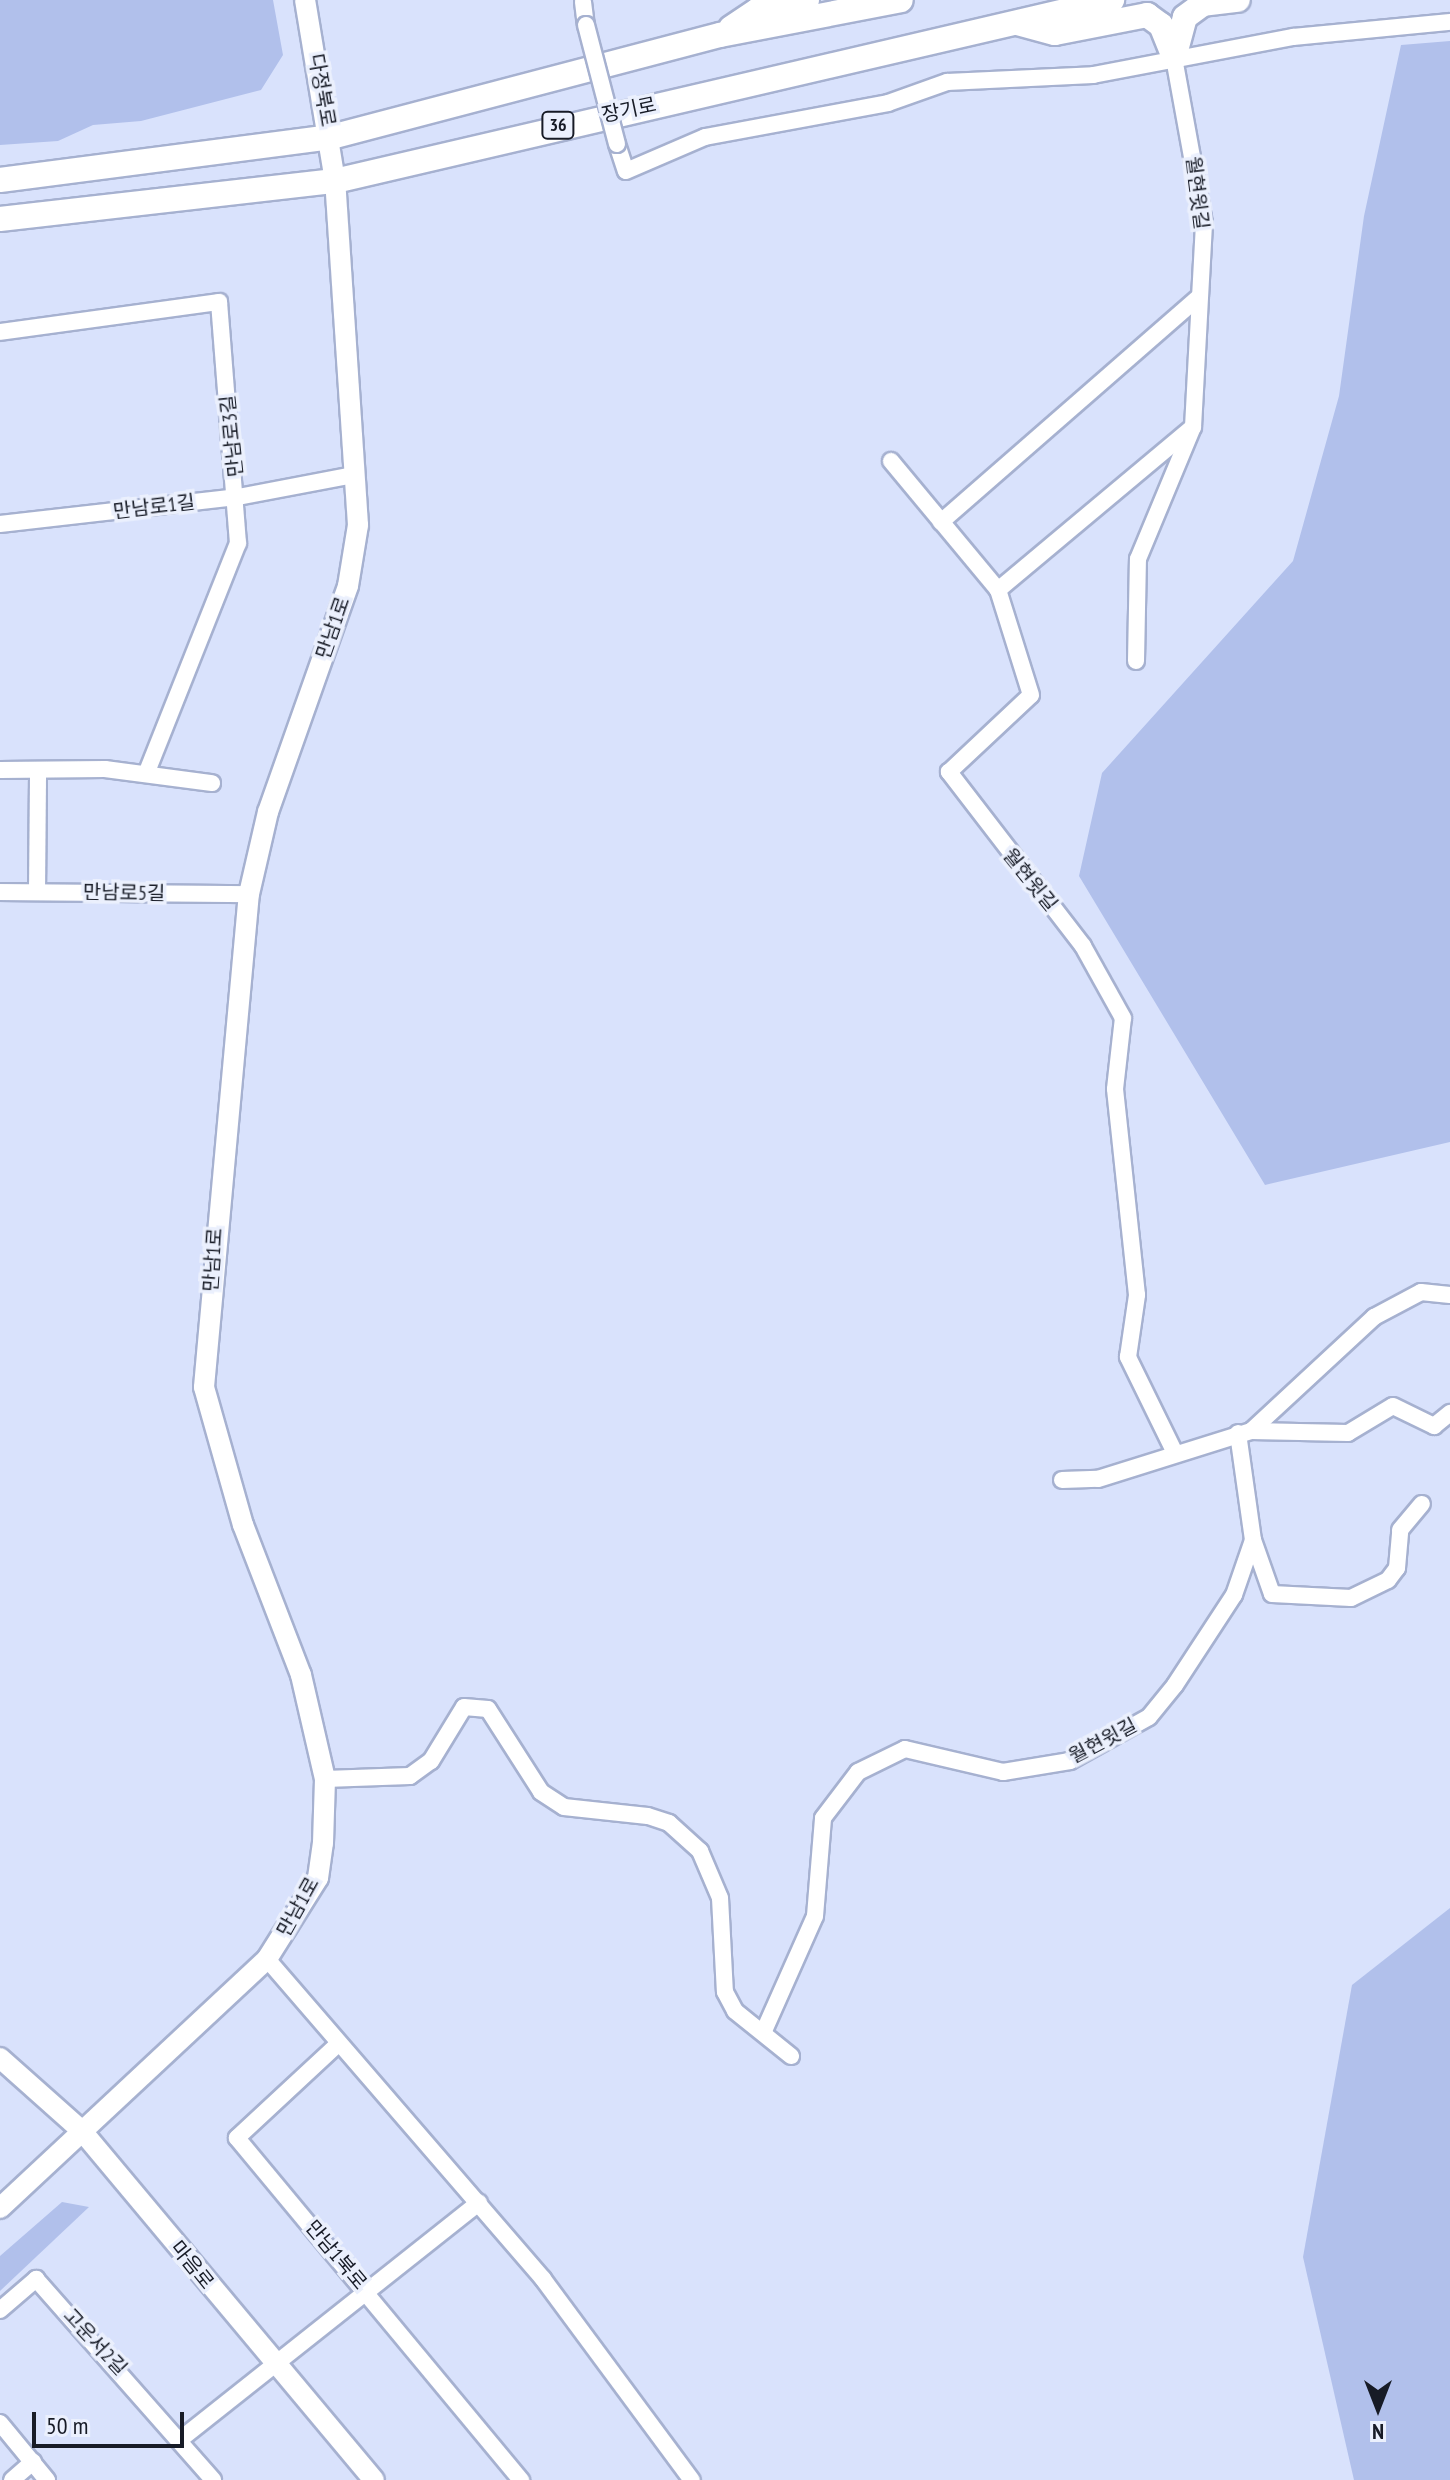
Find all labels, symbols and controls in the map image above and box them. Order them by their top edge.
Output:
street label: 다정북로 [304,52,340,128]
street label: 장기로 [600,93,658,127]
road number: 36 [540,111,576,139]
street label: 월현윗길 [1181,155,1213,231]
street label: 만남로3길 [216,394,248,478]
street label: 만남로1길 [112,490,196,524]
street label: 만남1로 [311,594,355,662]
street label: 월현윗길 [998,844,1062,916]
street label: 만남로5길 [82,880,166,906]
street label: 만남1로 [199,1227,227,1293]
street label: 월현윗길 [1065,1713,1141,1769]
street label: 만남1로 [272,1873,324,1941]
street label: 만남1북로 [300,2216,372,2294]
street label: 마음로 [165,2236,219,2294]
street label: 고운서2길 [58,2304,132,2380]
north arrow [1338,2368,1418,2448]
scale bar [36,2396,188,2446]
text: 50 m [46,2410,88,2441]
text: N [1372,2418,1384,2446]

